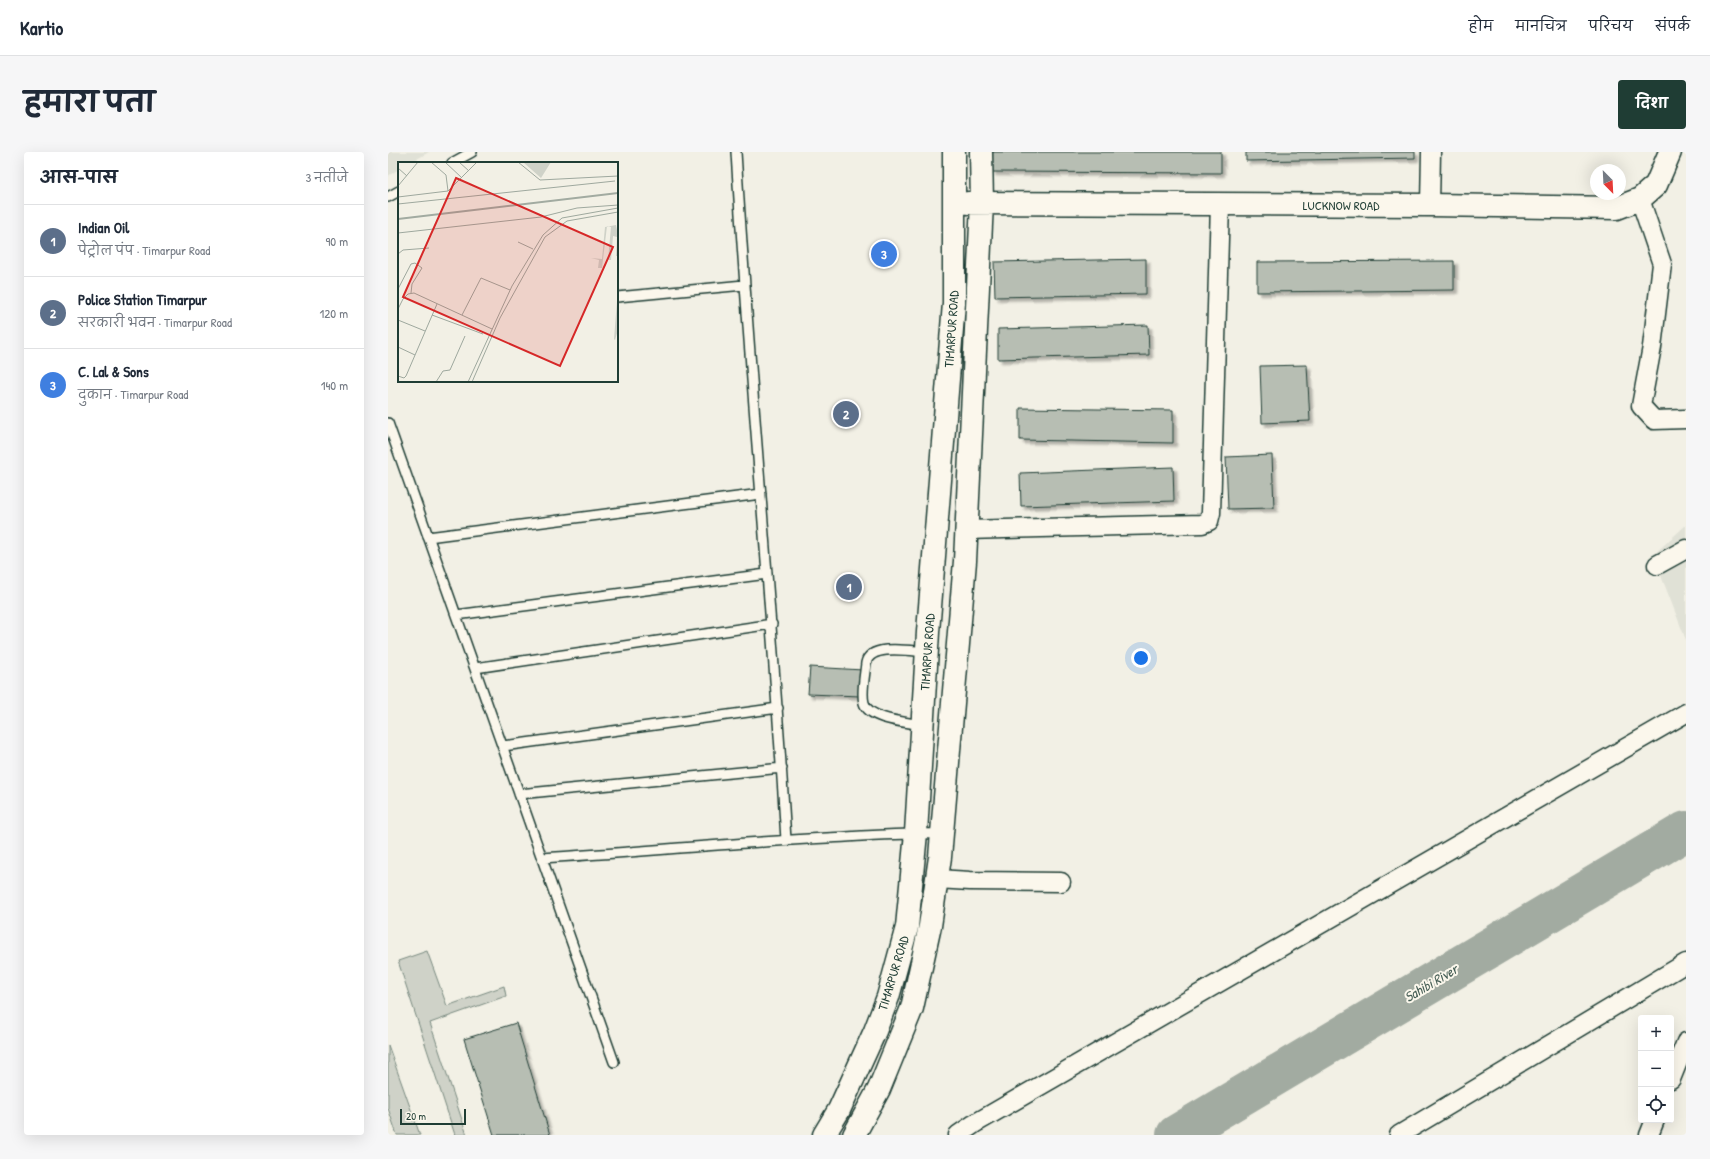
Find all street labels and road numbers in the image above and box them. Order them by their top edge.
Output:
street label: LUCKNOW ROAD [1303,196,1380,214]
street label: TIMARPUR ROAD [939,289,963,368]
street label: TIMARPUR ROAD [915,612,939,691]
street label: TIMARPUR ROAD [873,933,913,1012]

